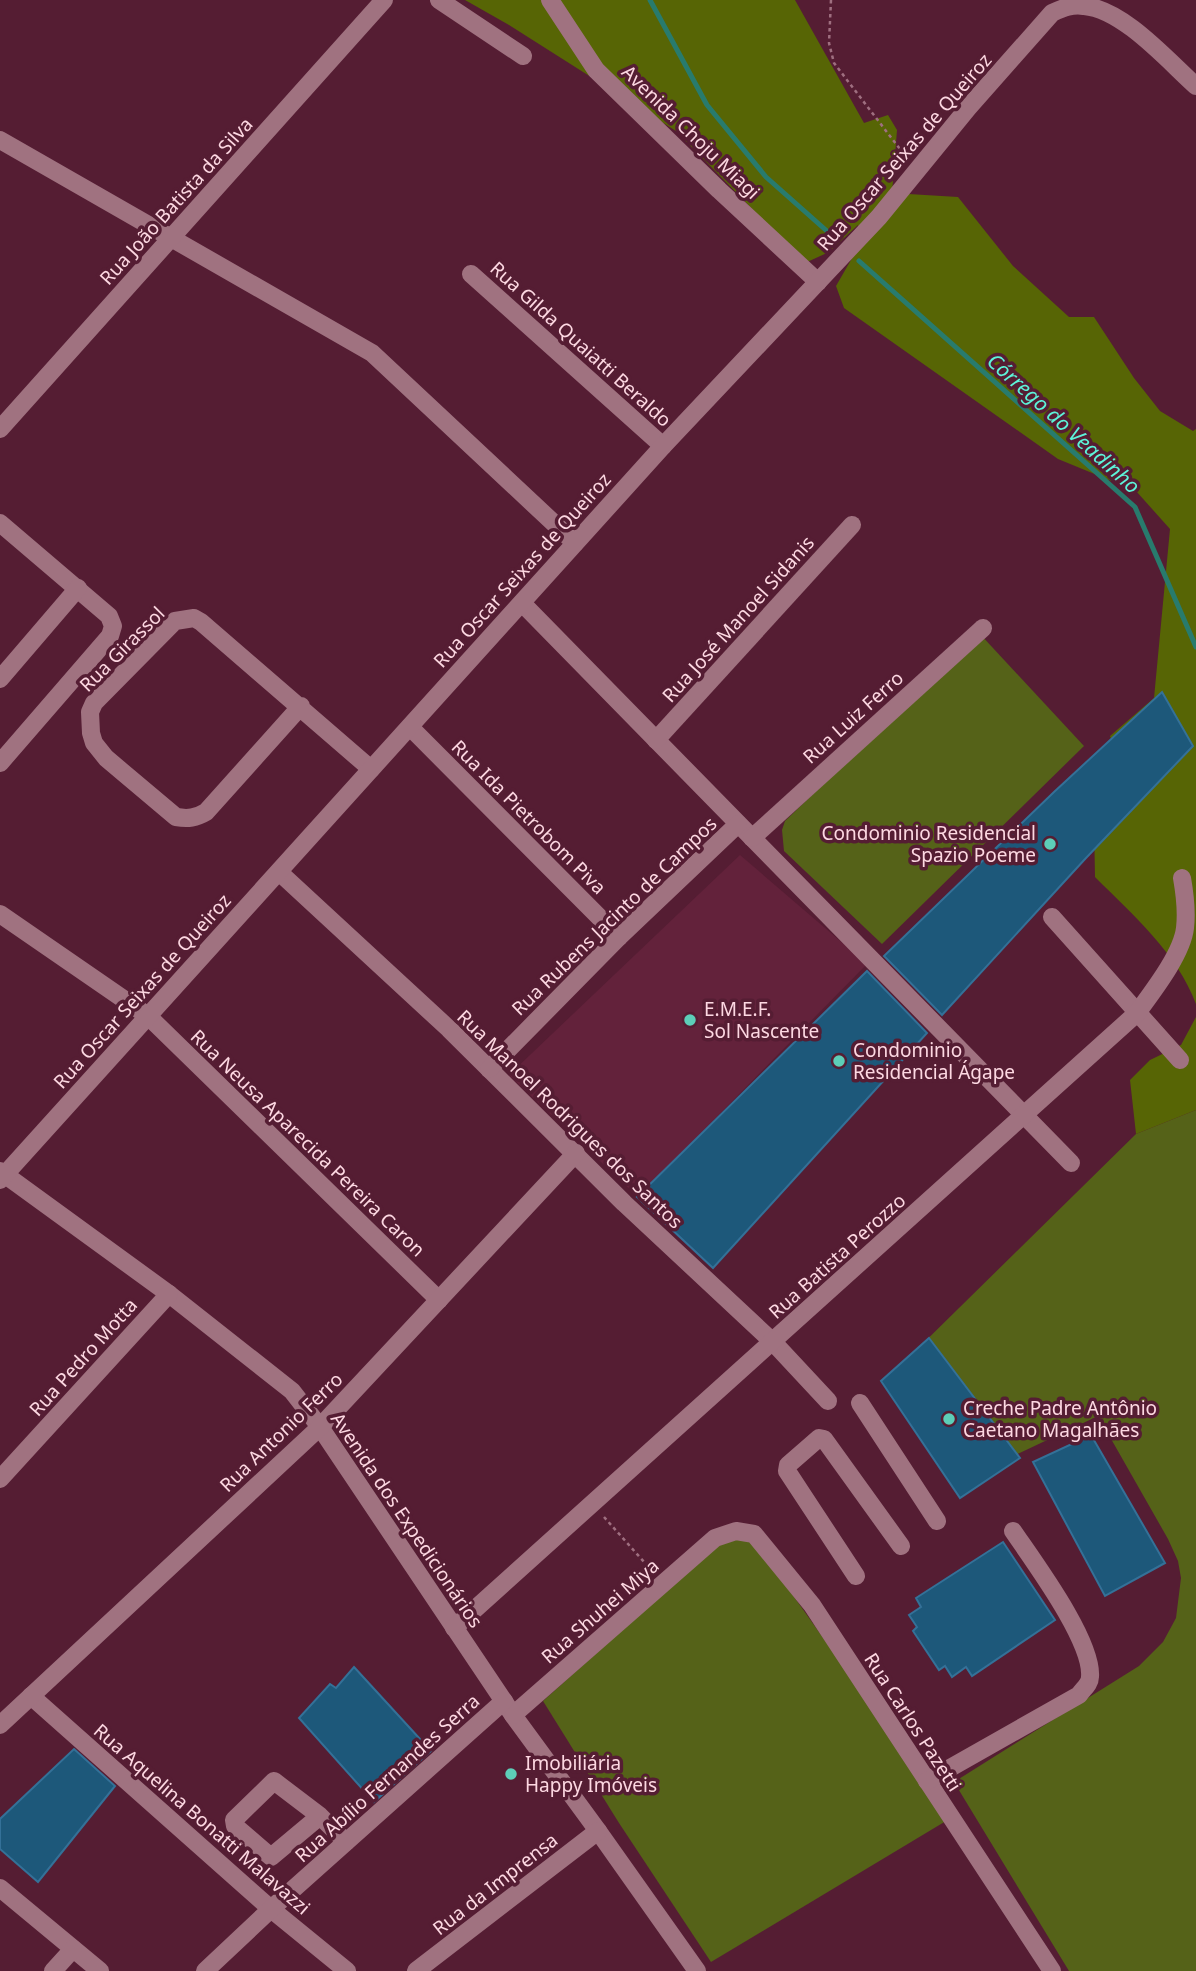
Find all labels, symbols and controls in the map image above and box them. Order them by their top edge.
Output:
street label: Rua Oscar Seixas de Queiroz [811,48,997,256]
street label: Avenida Choju Miagi [616,59,766,205]
street label: Rua João Batista da Silva [94,112,258,290]
street label: Rua Gilda Quaiatti Beraldo [485,255,677,433]
water label: Córrego do Veadinho [981,347,1147,499]
street label: Rua Oscar Seixas de Queiroz [427,467,617,673]
street label: Rua José Manoel Sidanis [656,530,820,708]
street label: Rua Girassol [74,601,170,697]
street label: Rua Luiz Ferro [797,665,909,769]
street label: Rua Ida Pietrobom Piva [446,734,612,900]
street label: Rua Rubens Jacinto de Campos [506,811,722,1021]
place label: Condominio Residencial Spazio Poeme [822,820,1036,868]
marker: Condominio Residencial Spazio Poeme [1042,836,1058,852]
street label: Rua Oscar Seixas de Queiroz [47,888,237,1094]
place label: E.M.E.F. Sol Nascente [704,996,819,1044]
street label: Rua Manoel Rodrigues dos Santos [452,1004,688,1234]
marker: E.M.E.F. Sol Nascente [682,1012,698,1028]
street label: Rua Neusa Aparecida Pereira Caron [185,1024,431,1262]
place label: Condominio Residencial Ágape [853,1037,1015,1085]
marker: Condominio Residencial Ágape [831,1053,847,1069]
street label: Rua Batista Perozzo [763,1188,911,1324]
street label: Rua Pedro Motta [23,1293,143,1421]
street label: Rua Antonio Ferro [214,1366,348,1498]
place label: Creche Padre Antônio Caetano Magalhães [963,1395,1157,1443]
street label: Avenida dos Expedicionários [325,1407,489,1633]
marker: Creche Padre Antônio Caetano Magalhães [941,1411,957,1427]
street label: Rua Shuhei Miya [536,1553,664,1669]
street label: Rua Carlos Pazetti [858,1648,968,1796]
street label: Rua Abílio Fernandes Serra [289,1688,485,1868]
street label: Rua Aquelina Bonatti Malavazzi [88,1718,316,1920]
place label: Imobiliária Happy Imóveis [525,1750,657,1798]
marker: Imobiliária Happy Imóveis [503,1766,519,1782]
street label: Rua da Imprensa [427,1827,563,1941]

